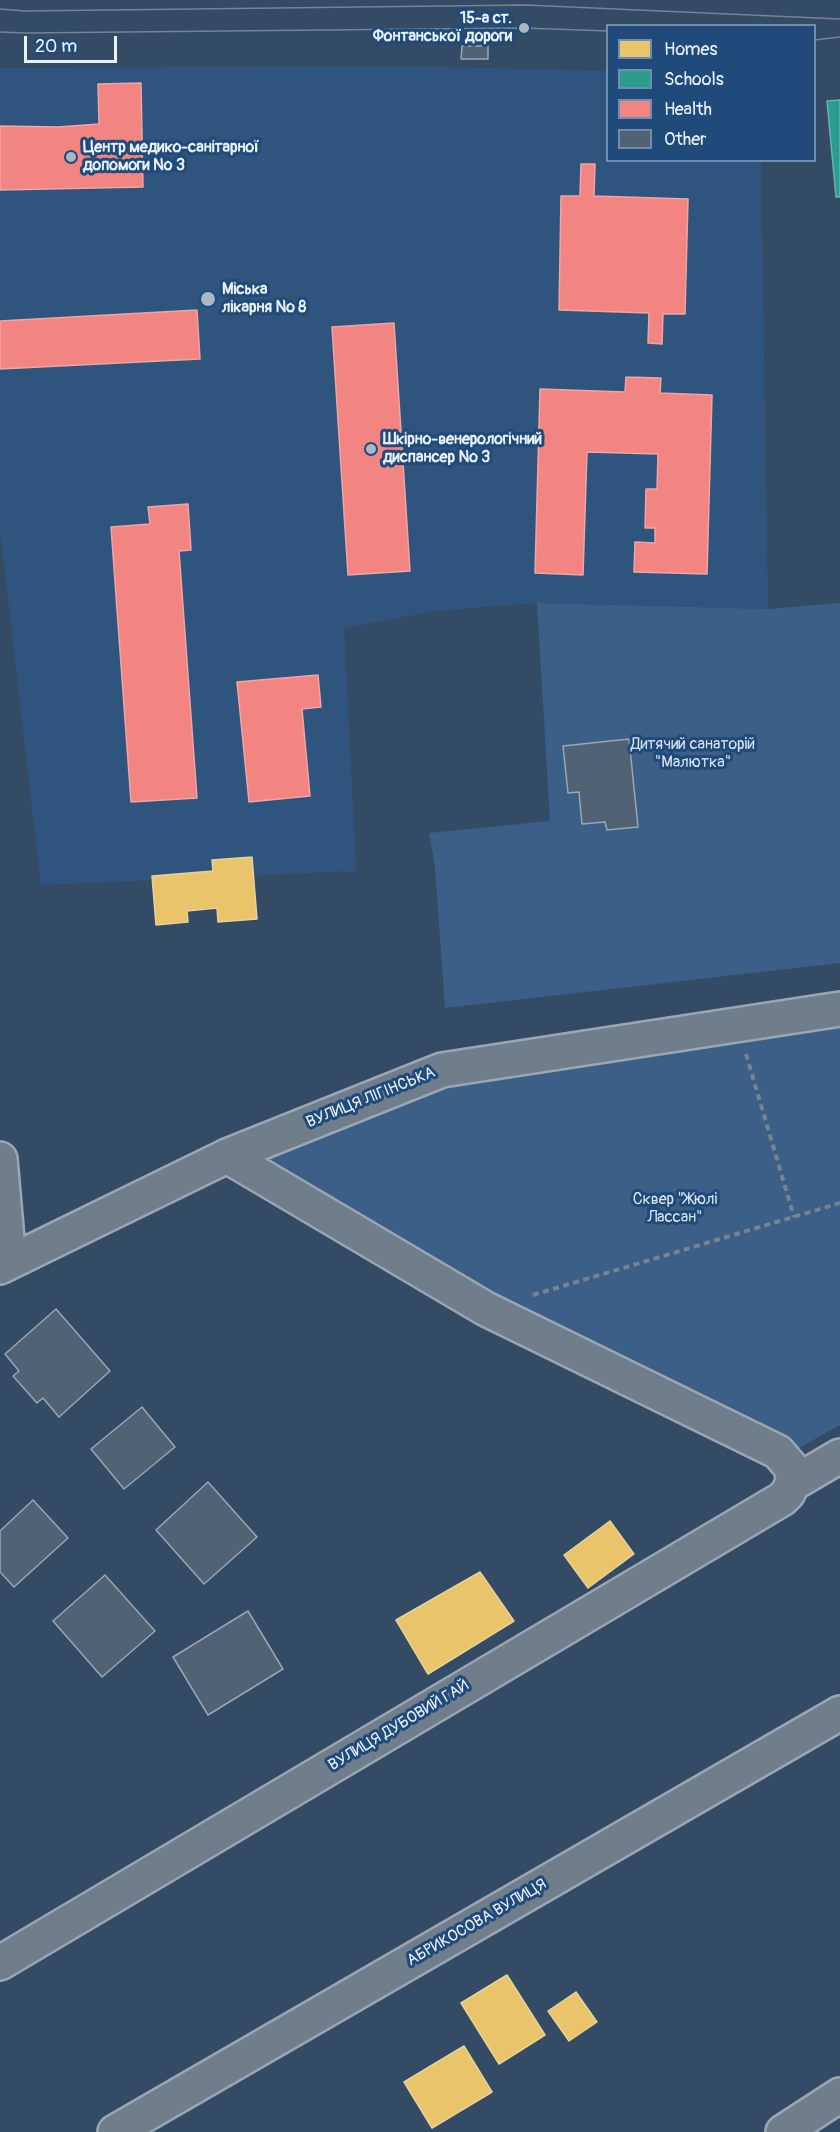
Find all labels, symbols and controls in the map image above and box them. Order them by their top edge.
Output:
place label: 15-а ст. Фонтанської дороги [373,9,512,47]
marker: 15-а ст. Фонтанської дороги [517,21,531,35]
scale bar [27,24,120,62]
legend [606,24,816,162]
text: 20 m [35,35,77,58]
text: Homes [664,38,717,61]
text: Schools [664,68,724,91]
text: Health [664,98,712,121]
text: Other [664,128,706,151]
place label: Центр медико-санітарної допомоги № 3 [83,138,259,176]
marker: Центр медико-санітарної допомоги № 3 [64,150,78,164]
place label: Міська лікарня № 8 [222,280,306,318]
marker: Міська лікарня № 8 [199,290,217,308]
place label: Шкірно-венерологічний диспансер № 3 [383,430,542,468]
marker: Шкірно-венерологічний диспансер № 3 [364,442,378,456]
park label: Дитячий санаторій "Малютка" [631,735,755,773]
street label: ВУЛИЦЯ ЛІГІНСЬКА [304,1063,438,1133]
park label: Сквер "Жюлі Лассан" [633,1190,717,1228]
street label: ВУЛИЦЯ ДУБОВИЙ ГАЙ [325,1676,473,1776]
street label: АБРИКОСОВА ВУЛИЦЯ [404,1875,550,1971]

